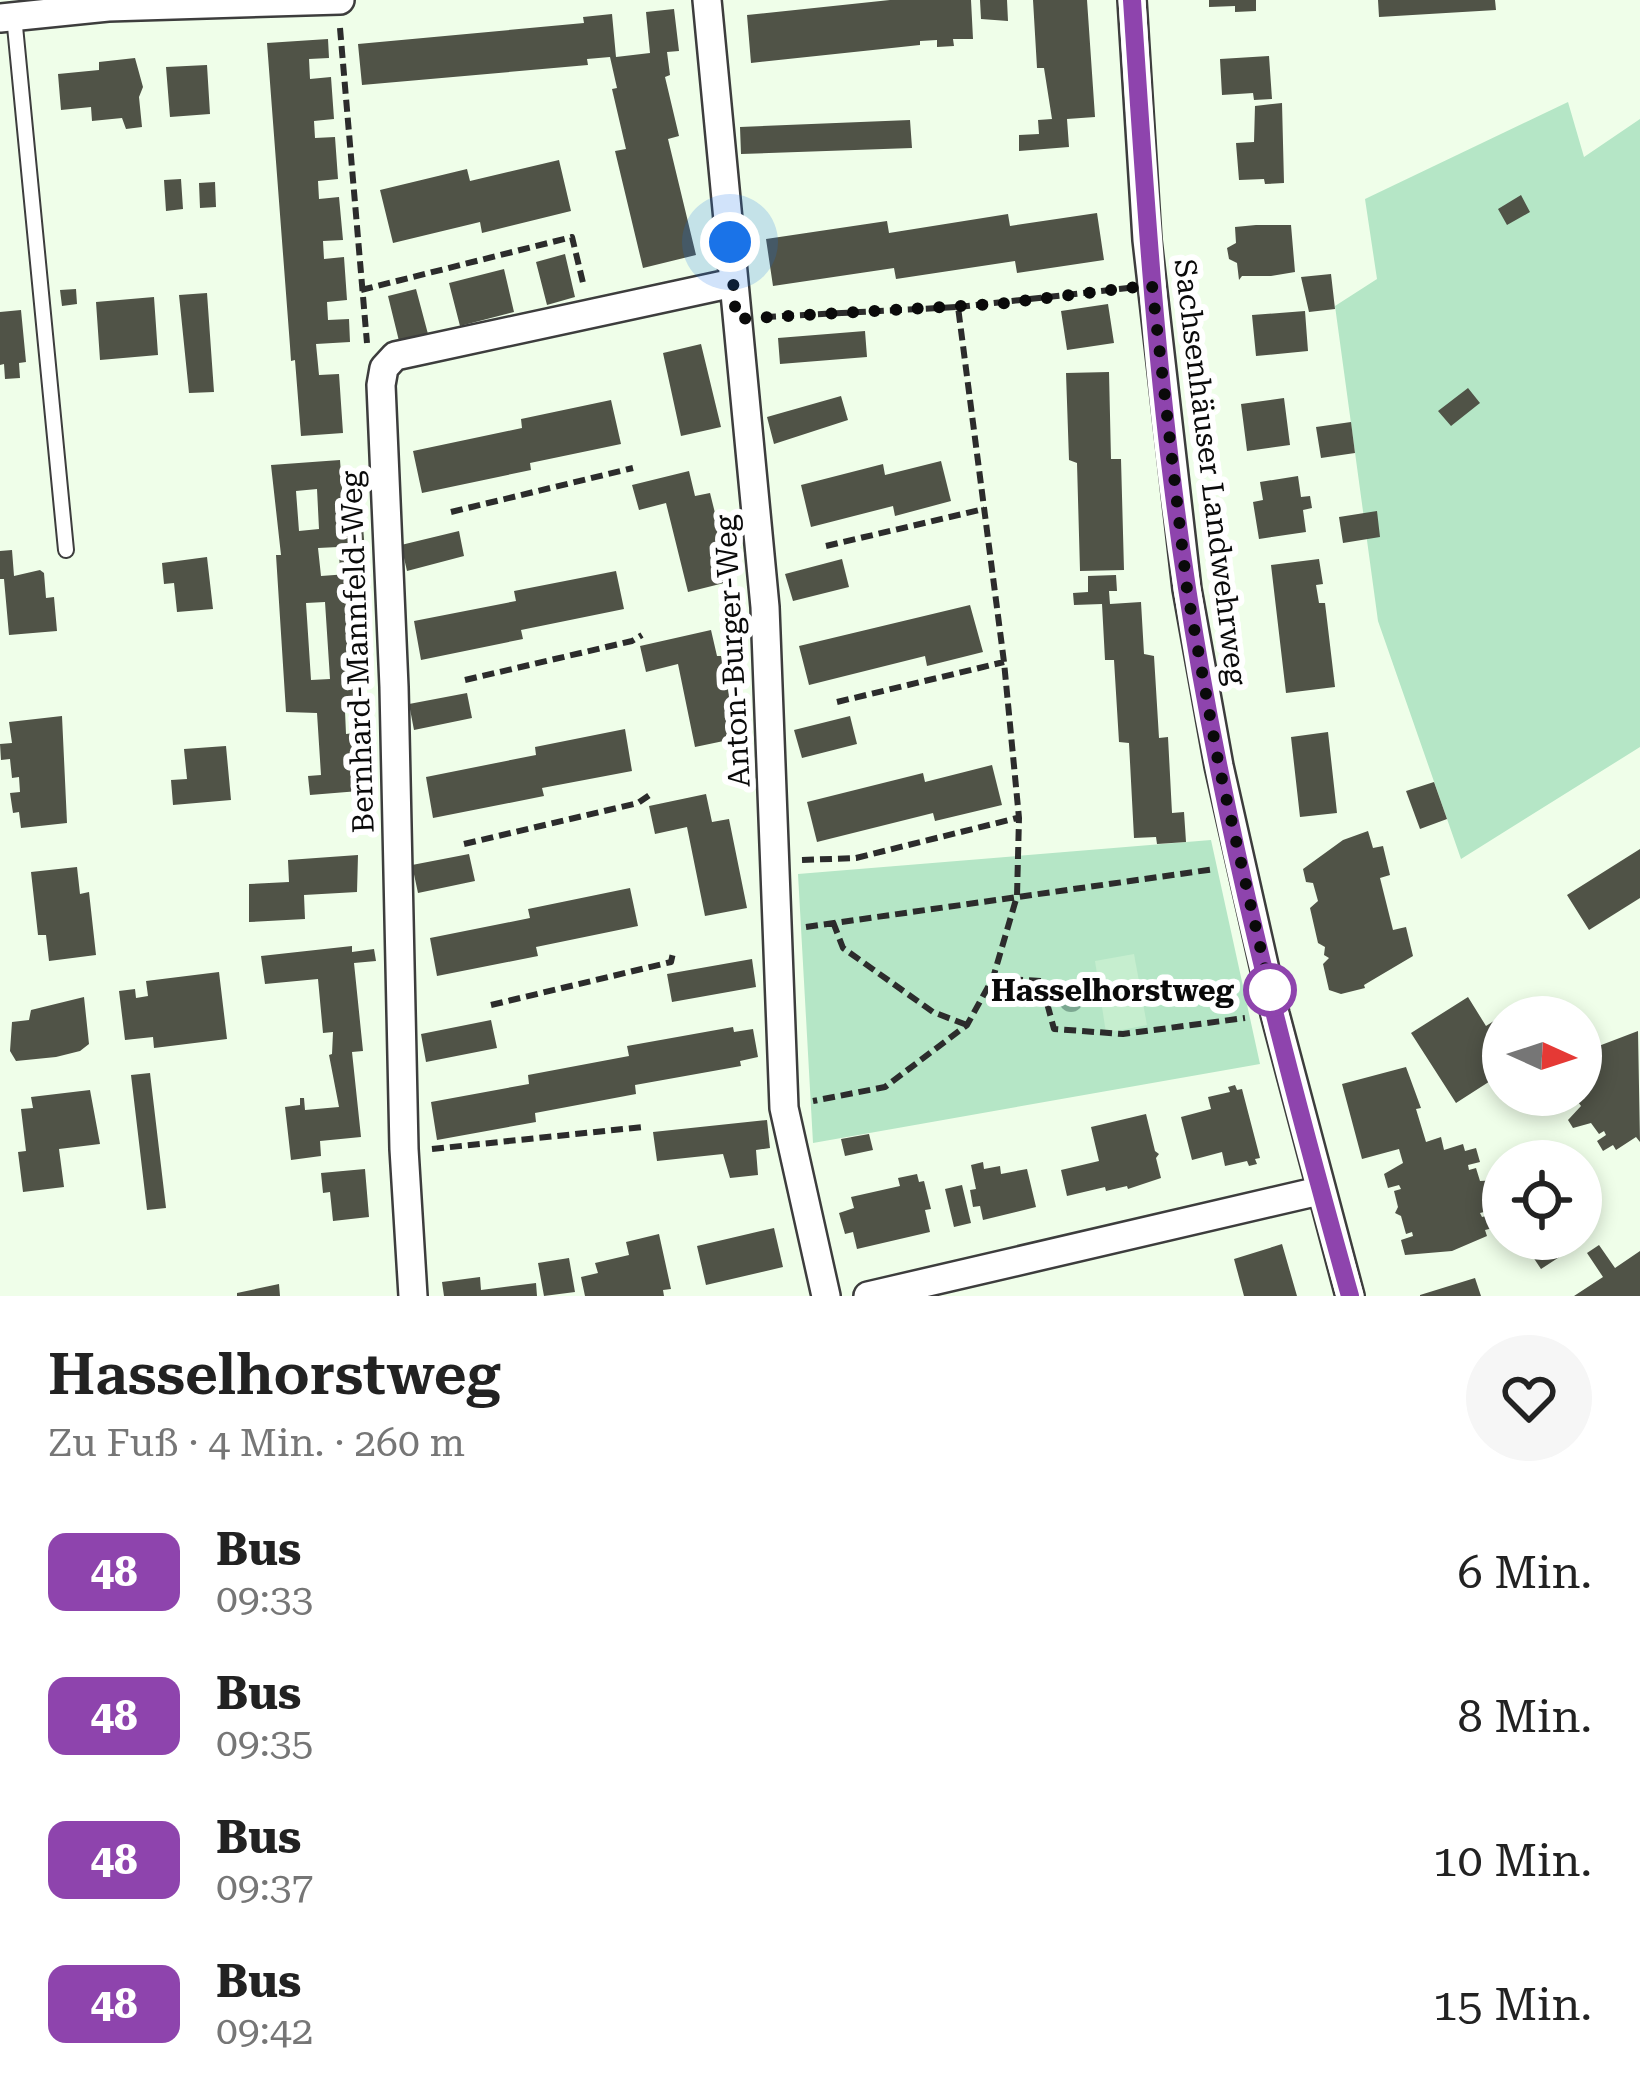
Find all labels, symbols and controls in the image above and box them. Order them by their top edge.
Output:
your location [700,212,760,272]
street label: Sachsenhäuser Landwehrweg [1167,257,1255,687]
street label: Bernhard-Mannfeld-Weg [333,470,381,834]
street label: Anton-Burger-Weg [707,514,757,788]
marker: Hasselhorstweg [1245,965,1295,1015]
place label: Hasselhorstweg [991,973,1234,1008]
north arrow [1482,996,1602,1116]
map controls [1482,996,1602,1260]
button: locate [1482,1140,1602,1260]
button: heart [1466,1335,1592,1461]
text: Hasselhorstweg [48,1341,501,1408]
text: Zu Fuß · 4 Min. · 260 m [48,1420,465,1466]
text: Bus [216,1523,301,1576]
text: 6 Min. [1458,1546,1592,1599]
text: 48 [90,1547,138,1596]
text: 09:33 [216,1576,313,1622]
text: Bus [216,1667,301,1720]
text: 8 Min. [1458,1690,1592,1743]
text: 48 [90,1691,138,1740]
text: 09:35 [216,1720,313,1766]
text: Bus [216,1811,301,1864]
text: 10 Min. [1432,1834,1592,1887]
text: 48 [90,1835,138,1884]
text: 09:37 [216,1864,313,1910]
text: Bus [216,1955,301,2008]
text: 15 Min. [1432,1978,1592,2031]
text: 48 [90,1979,138,2028]
text: 09:42 [216,2008,313,2054]

